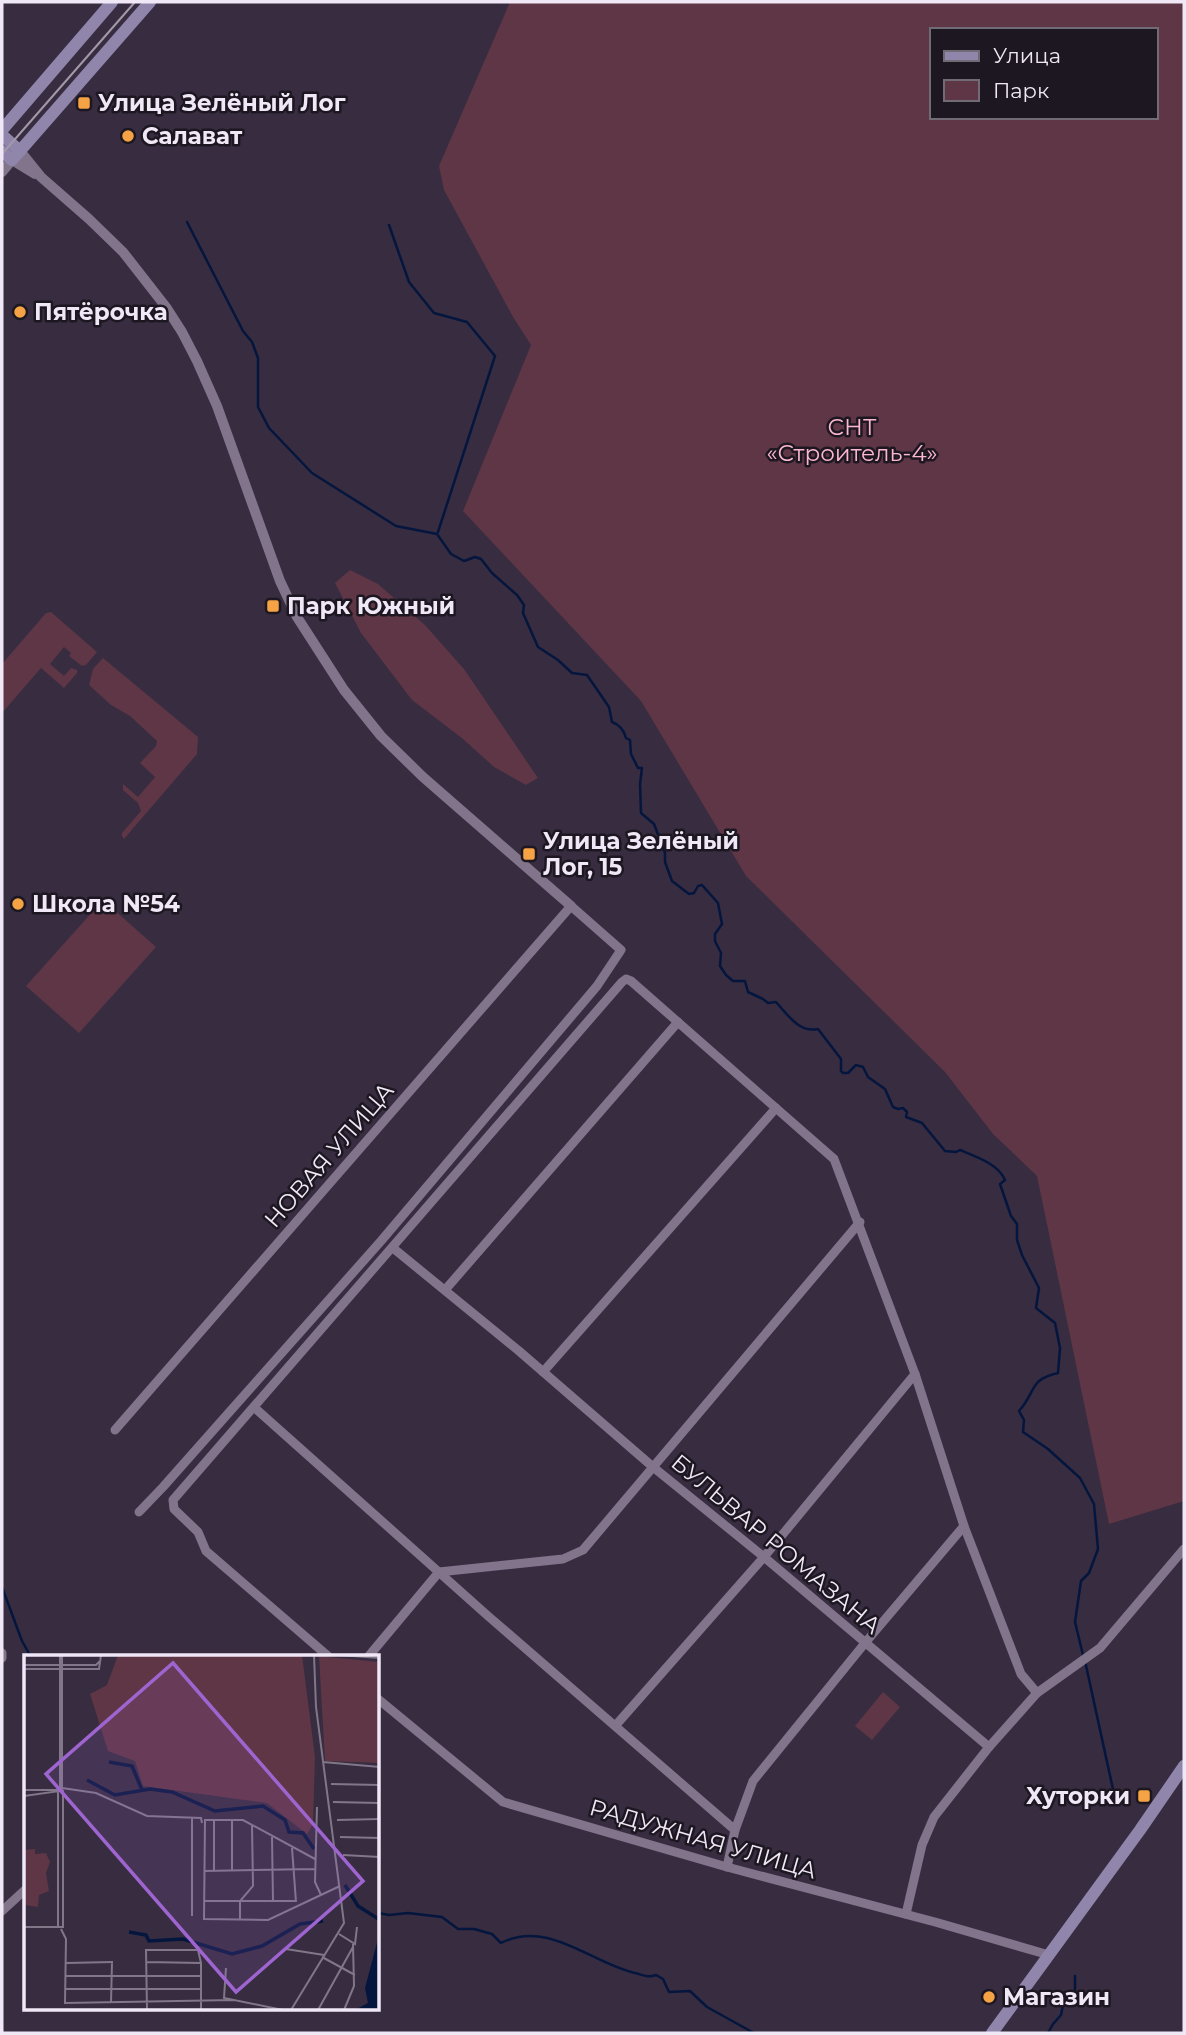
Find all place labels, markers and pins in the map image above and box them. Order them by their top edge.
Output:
place label: Улица Зелёный Лог [98,89,346,117]
marker: Улица Зелёный Лог [76,95,92,111]
place label: Салават [142,122,243,150]
marker: Салават [120,128,136,144]
place label: Пятёрочка [34,298,168,326]
marker: Пятёрочка [12,304,28,320]
place label: Парк Южный [287,592,455,620]
marker: Парк Южный [265,598,281,614]
place label: Улица Зелёный Лог, 15 [543,827,739,881]
marker: Улица Зелёный Лог, 15 [521,846,537,862]
place label: Школа №54 [32,890,180,918]
marker: Школа №54 [10,896,26,912]
place label: Хуторки [1026,1782,1130,1810]
marker: Хуторки [1136,1788,1152,1804]
place label: Магазин [1003,1983,1110,2011]
marker: Магазин [981,1989,997,2005]

